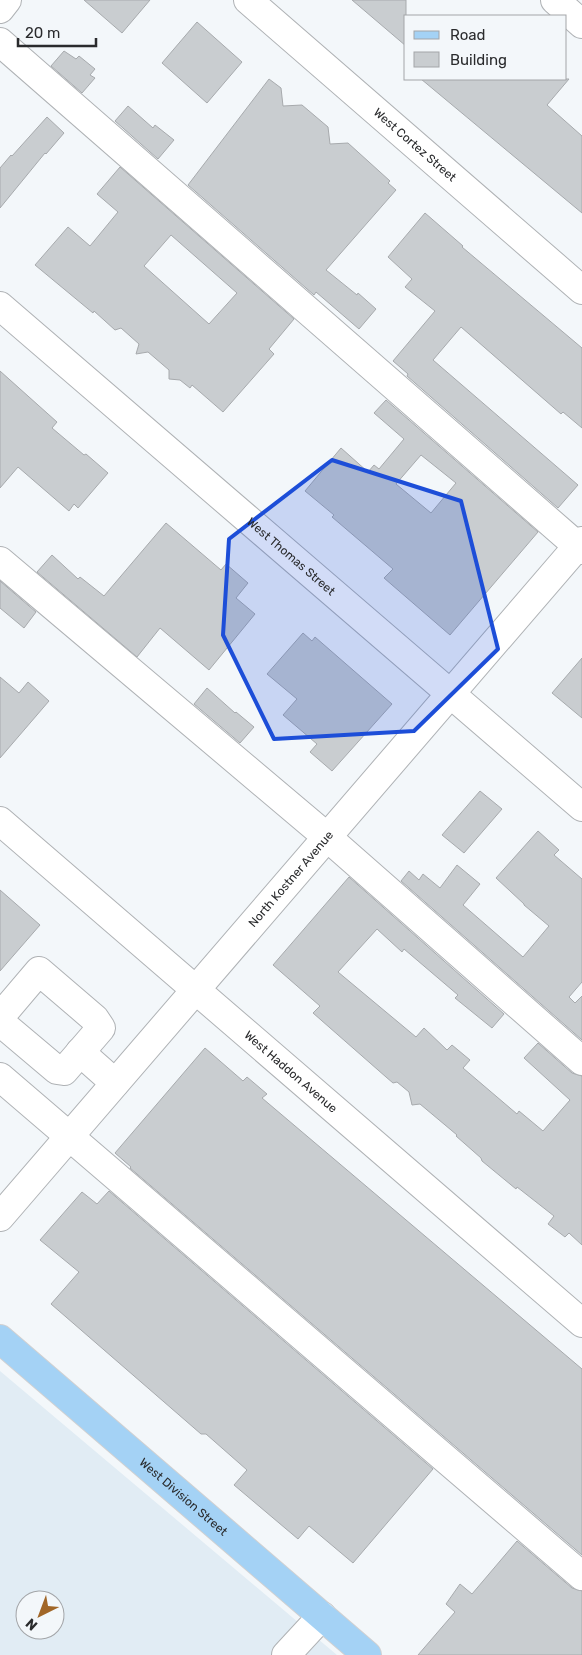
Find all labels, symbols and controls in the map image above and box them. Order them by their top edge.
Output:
scale bar [18,15,95,47]
legend [404,15,567,80]
text: 20 m [25,24,60,42]
text: Road [450,26,486,44]
text: Building [450,51,507,69]
street label: West Cortez Street [371,105,459,185]
street label: West Thomas Street [244,515,338,598]
street label: North Kostner Avenue [246,828,336,930]
street label: West Haddon Avenue [241,1028,340,1116]
street label: West Division Street [137,1455,230,1539]
north arrow [15,1590,65,1640]
text: N [22,1615,41,1634]

